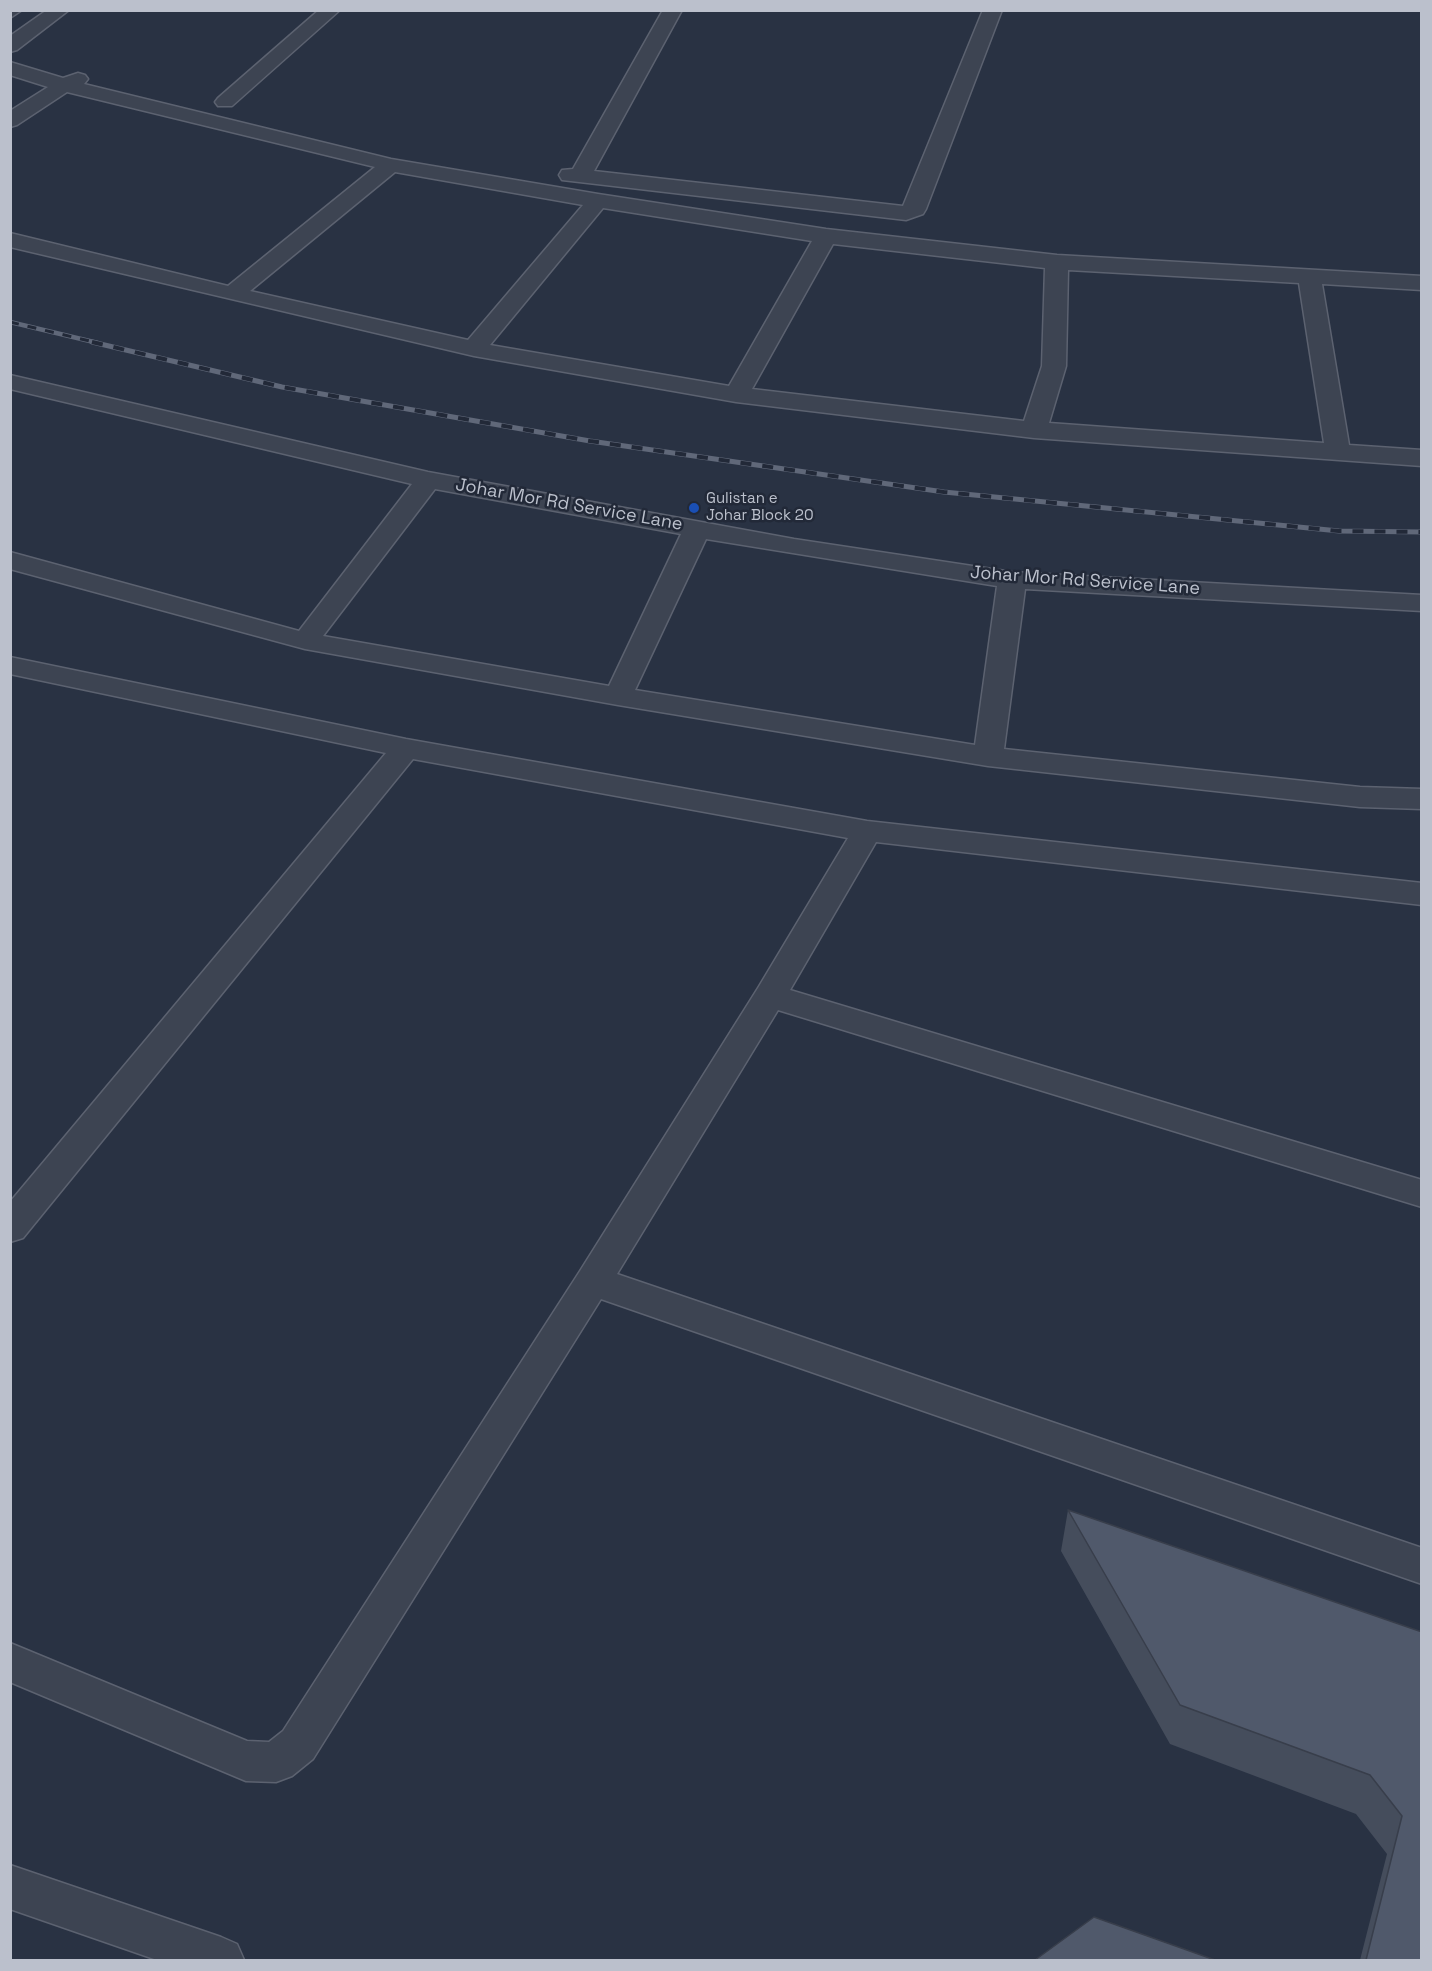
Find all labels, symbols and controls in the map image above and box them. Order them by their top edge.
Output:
street label: Johar Mor Rd Service Lane [454,474,684,536]
place label: Gulistan e Johar Block 20 [706,490,814,525]
marker: Gulistan e Johar Block 20 [687,501,701,515]
street label: Johar Mor Rd Service Lane [969,562,1201,600]

